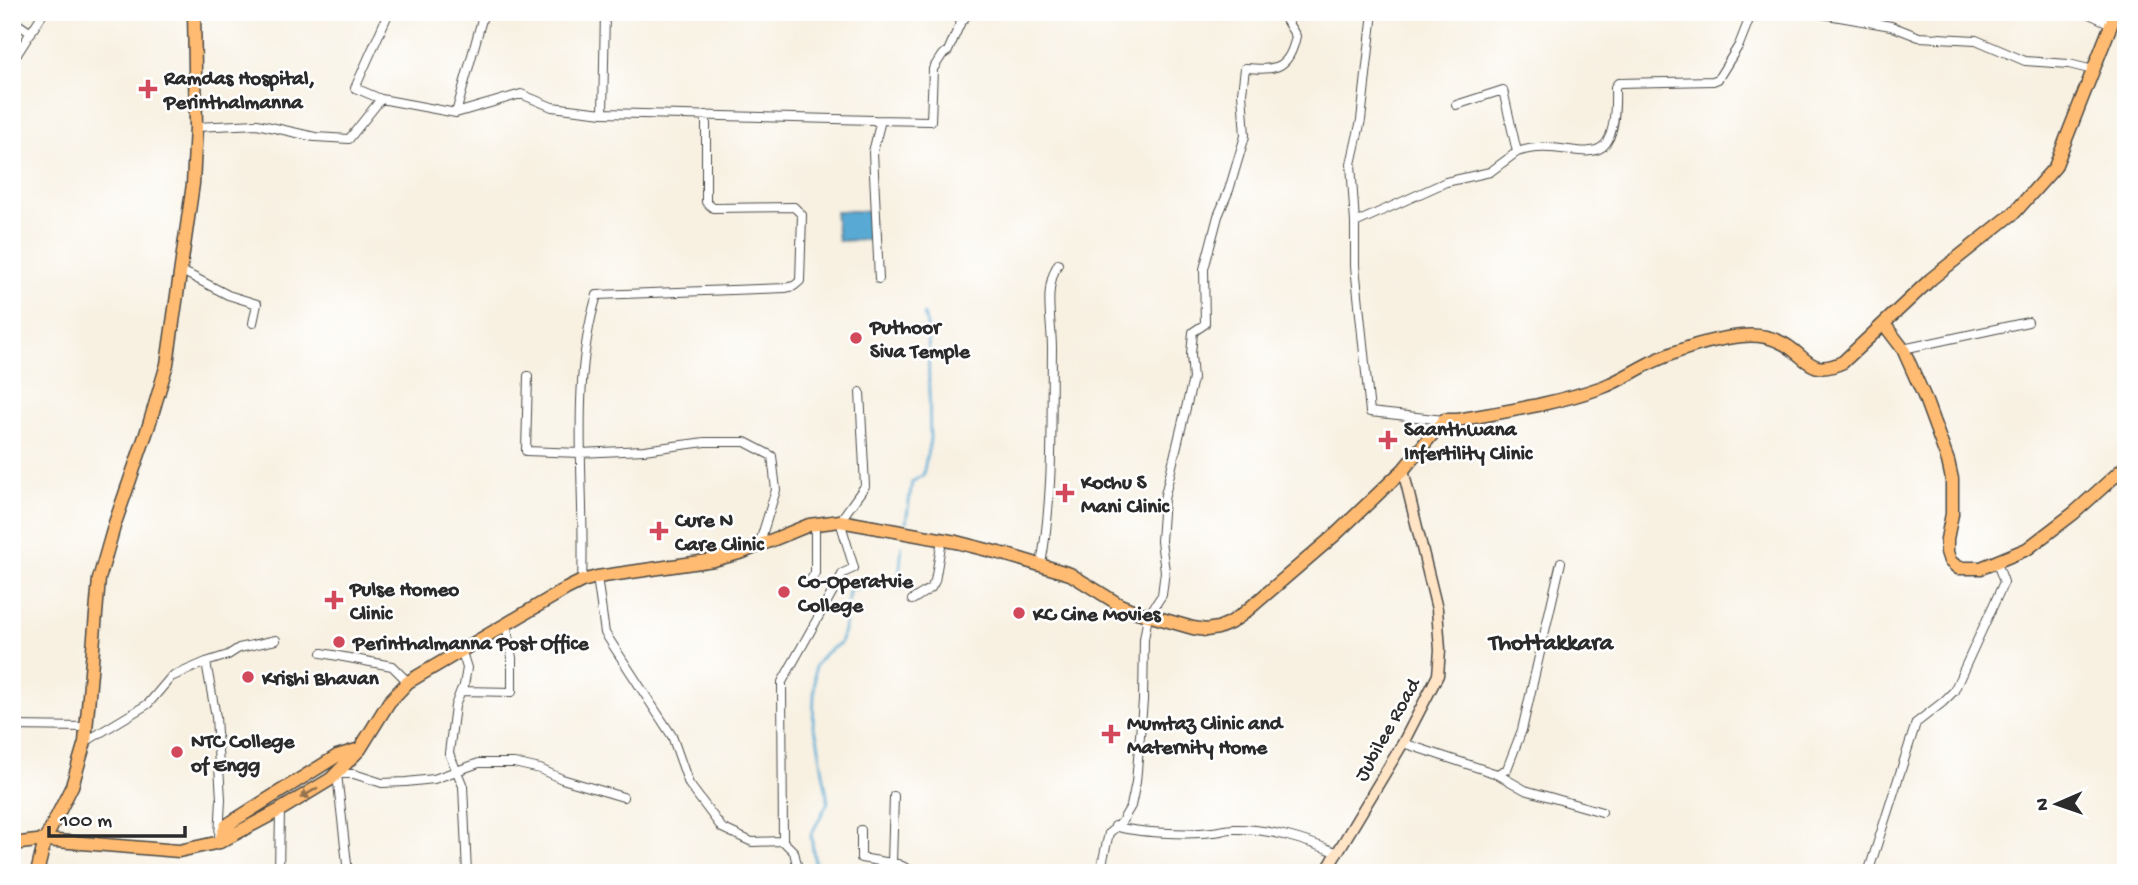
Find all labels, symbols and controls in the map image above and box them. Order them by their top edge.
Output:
place label: Ramdas Hospital, Perinthalmanna [163,68,315,117]
marker: Ramdas Hospital, Perinthalmanna [138,79,158,99]
place label: Puthoor Siva Temple [869,317,971,366]
marker: Puthoor Siva Temple [848,330,864,346]
place label: Saanthwana Infertility Clinic [1404,419,1534,468]
marker: Saanthwana Infertility Clinic [1378,430,1398,450]
place label: Kochu S Mani Clinic [1080,472,1171,521]
marker: Kochu S Mani Clinic [1055,483,1075,503]
place label: Cure N Care Clinic [674,510,765,559]
marker: Cure N Care Clinic [649,521,669,541]
place label: Co-Operatvie College [797,571,914,620]
place label: Pulse Homeo Clinic [349,579,459,628]
marker: Co-Operatvie College [776,584,792,600]
marker: Pulse Homeo Clinic [324,590,344,610]
place label: KC Cine Movies [1032,604,1162,629]
marker: KC Cine Movies [1011,605,1027,621]
district label: Thottakkara [1487,630,1615,659]
place label: Perinthalmanna Post Office [352,633,590,658]
marker: Perinthalmanna Post Office [331,634,347,650]
place label: Krishi Bhavan [261,668,380,693]
marker: Krishi Bhavan [240,669,256,685]
street label: Jubilee Road [1351,673,1428,787]
place label: Mumtaz Clinic and Maternity Home [1127,713,1285,762]
marker: Mumtaz Clinic and Maternity Home [1101,724,1121,744]
place label: NTC College of Engg [190,731,295,780]
marker: NTC College of Engg [169,744,185,760]
north arrow [2022,770,2092,840]
one-way arrow [300,787,319,799]
scale bar [49,794,186,838]
text: N [2032,798,2055,811]
text: 100 m [59,810,112,835]

